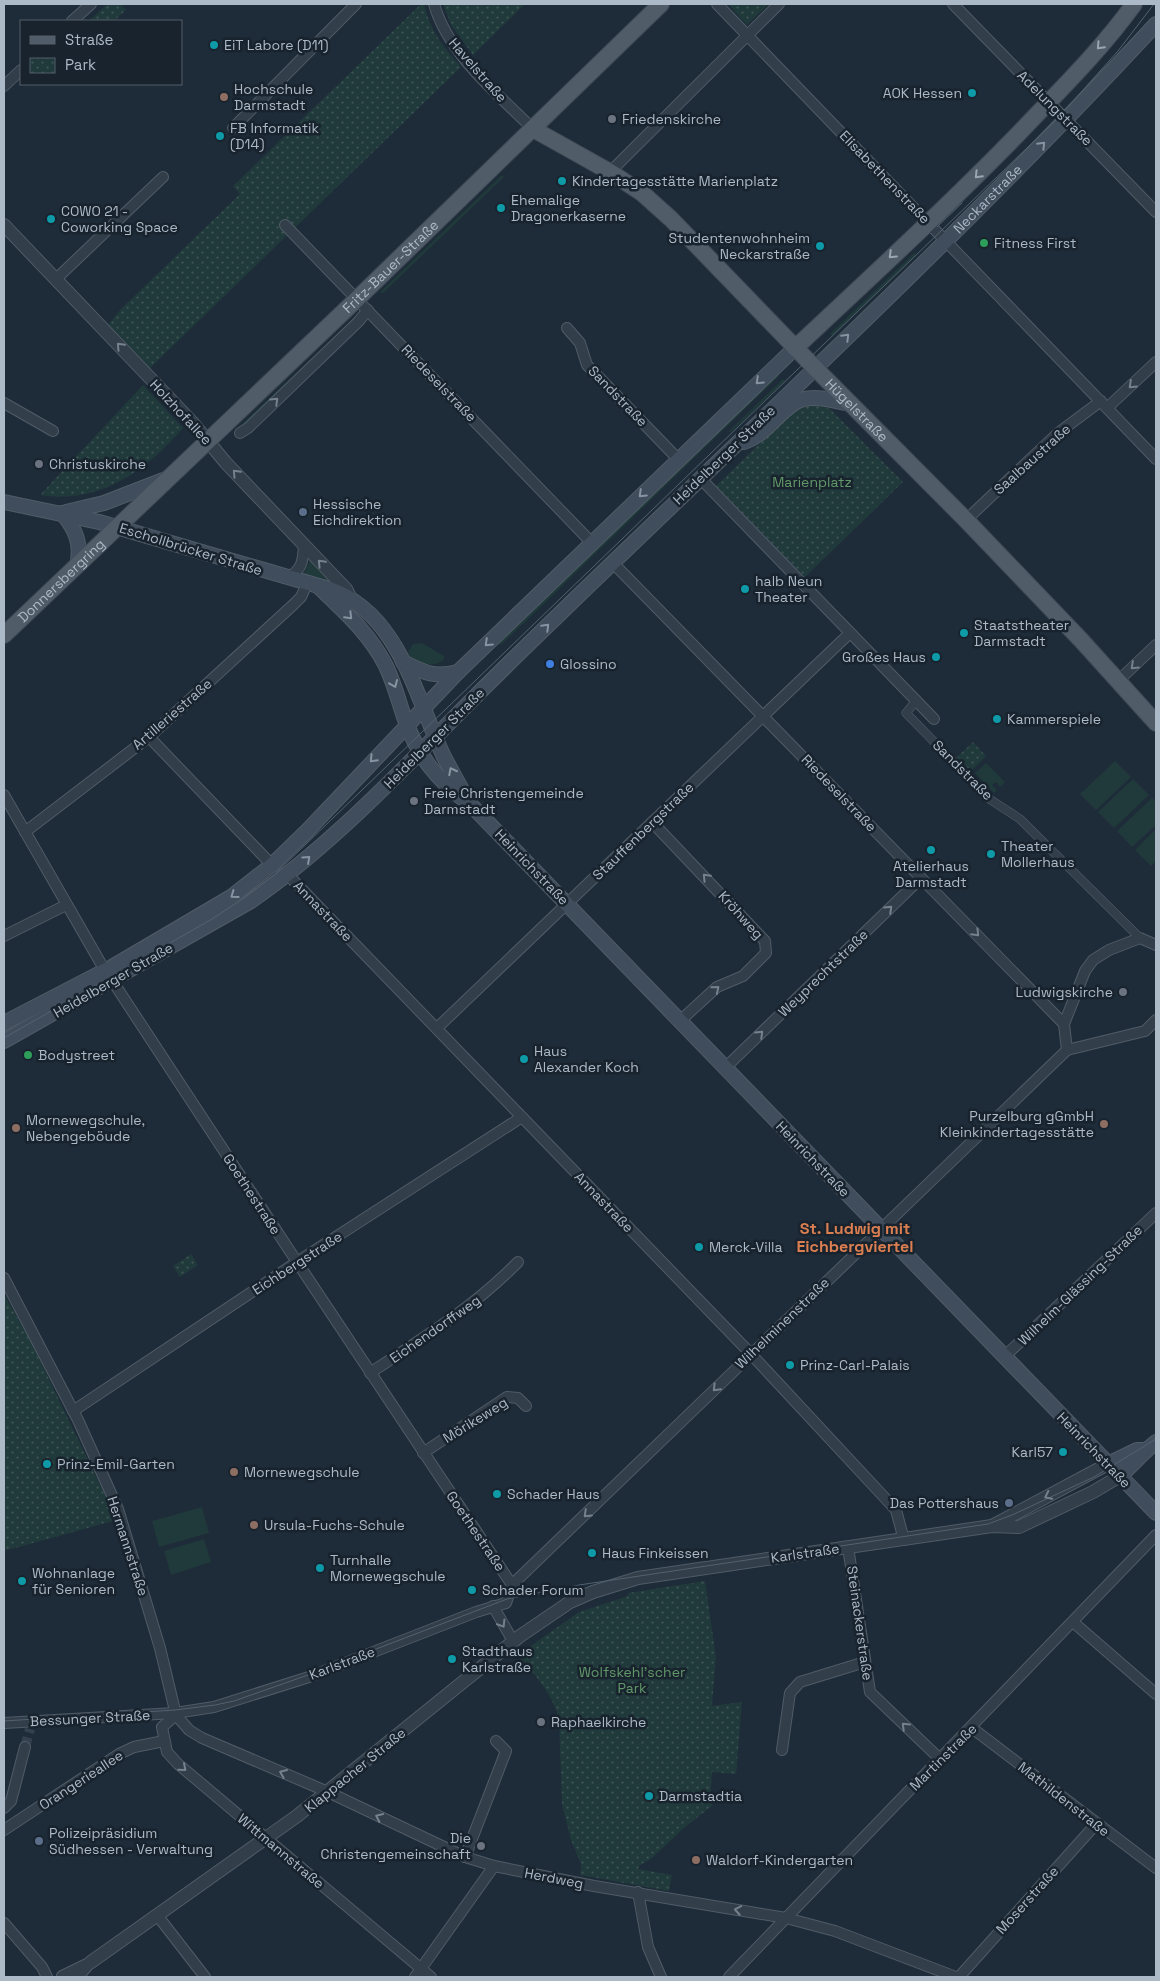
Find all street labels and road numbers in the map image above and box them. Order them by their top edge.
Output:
street label: Havelstraße [445,34,511,106]
street label: Adelungstraße [1013,66,1097,150]
street label: Elisabethenstraße [836,127,934,227]
street label: Neckarstraße [949,161,1026,237]
street label: Fritz-Bauer-Straße [339,216,442,317]
street label: Riedeselstraße [398,341,480,425]
street label: Sandstraße [584,362,652,430]
street label: Holzhofallee [146,375,216,449]
street label: Hügelstraße [821,375,892,446]
street label: Heidelberger Straße [669,402,779,508]
street label: Saalbaustraße [990,420,1074,498]
street label: Eschollbrücker Straße [117,519,265,579]
street label: Donnersbergring [14,535,109,626]
street label: Artilleriestraße [128,674,216,754]
street label: Heidelberger Straße [380,684,488,792]
street label: Sandstraße [929,736,997,804]
street label: Riedeselstraße [798,751,880,835]
street label: Stauffenbergstraße [589,778,697,884]
street label: Heinrichstraße [491,825,573,909]
street label: Annastraße [289,877,357,945]
street label: Kröhweg [715,887,767,943]
street label: Weyprechtstraße [774,925,872,1021]
street label: Heidelberger Straße [50,938,176,1022]
street label: Heinrichstraße [772,1117,854,1201]
street label: Goethestraße [219,1150,285,1238]
street label: Annastraße [570,1168,638,1236]
street label: Wilhelm-Glässing-Straße [1014,1221,1146,1349]
street label: Eichbergstraße [249,1227,345,1299]
street label: Wilhelminenstraße [731,1273,833,1373]
street label: Eichendorffweg [386,1291,484,1367]
street label: Mörikeweg [439,1393,511,1447]
street label: Heinrichstraße [1053,1408,1135,1492]
street label: Goethestraße [443,1487,509,1575]
street label: Hermannstraße [103,1494,153,1598]
street label: Karlstraße [770,1539,840,1567]
street label: Steinackerstraße [843,1564,877,1682]
street label: Karlstraße [307,1642,377,1684]
street label: Bessunger Straße [29,1706,151,1730]
street label: Martinstraße [906,1720,980,1794]
street label: Klappacher Straße [301,1724,409,1816]
street label: Orangerieallee [36,1746,126,1814]
street label: Mathildenstraße [1015,1758,1113,1840]
street label: Wittmannstraße [234,1809,328,1893]
street label: Moserstraße [992,1862,1062,1938]
street label: Herdweg [523,1863,585,1893]

